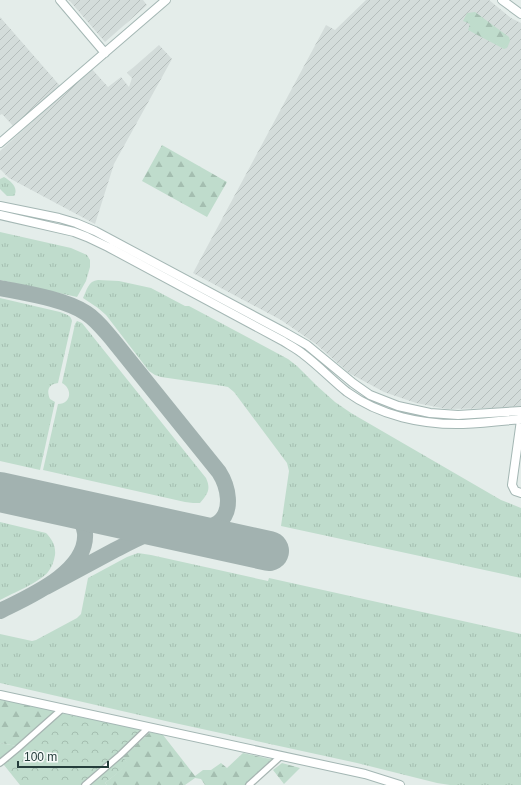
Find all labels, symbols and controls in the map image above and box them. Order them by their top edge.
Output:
scale bar [18,743,108,769]
text: 100 m [24,750,57,764]

